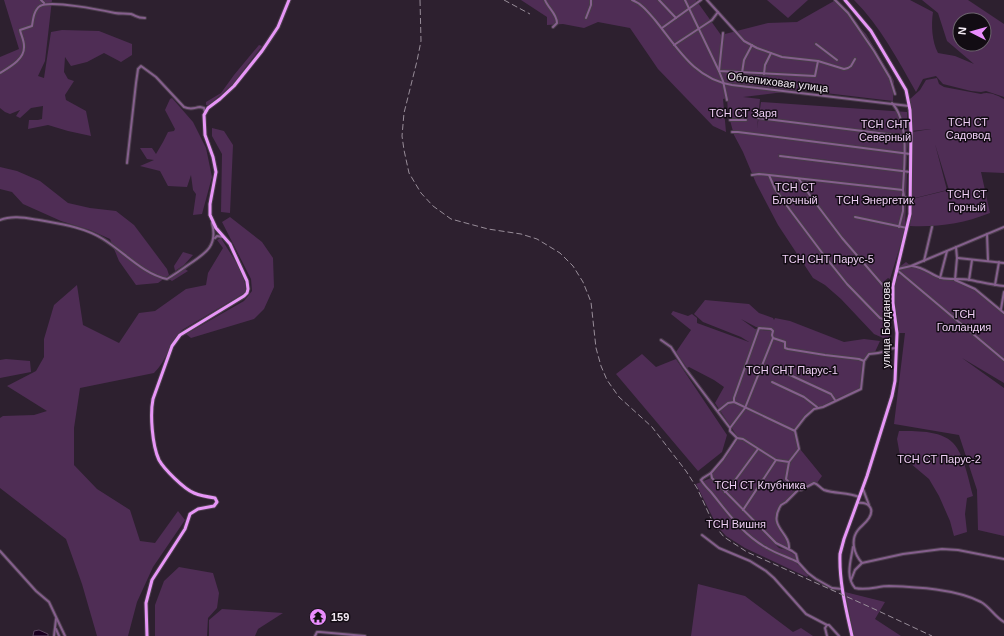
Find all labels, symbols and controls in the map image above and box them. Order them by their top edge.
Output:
north arrow [952,12,992,52]
text: N [956,26,968,36]
street label: Облепиховая улица [727,70,830,94]
park label: ТСН СТ Заря [709,107,777,119]
park label: ТСН СТ Садовод [946,116,991,141]
park label: ТСН СНТ Северный [859,118,911,143]
park label: ТСН СТ Блочный [772,181,818,206]
park label: ТСН СТ Горный [947,188,987,213]
park label: ТСН Энергетик [836,194,914,206]
park label: ТСН СНТ Парус-5 [782,253,874,265]
street label: улица Богданова [880,281,892,368]
park label: ТСН Голландия [937,308,991,333]
park label: ТСН СНТ Парус-1 [746,364,838,376]
park label: ТСН СТ Парус-2 [897,453,981,465]
park label: ТСН СТ Клубника [714,479,806,491]
park label: ТСН Вишня [706,518,766,530]
temple icon: 159 [308,607,328,627]
place label: 159 [331,611,349,623]

